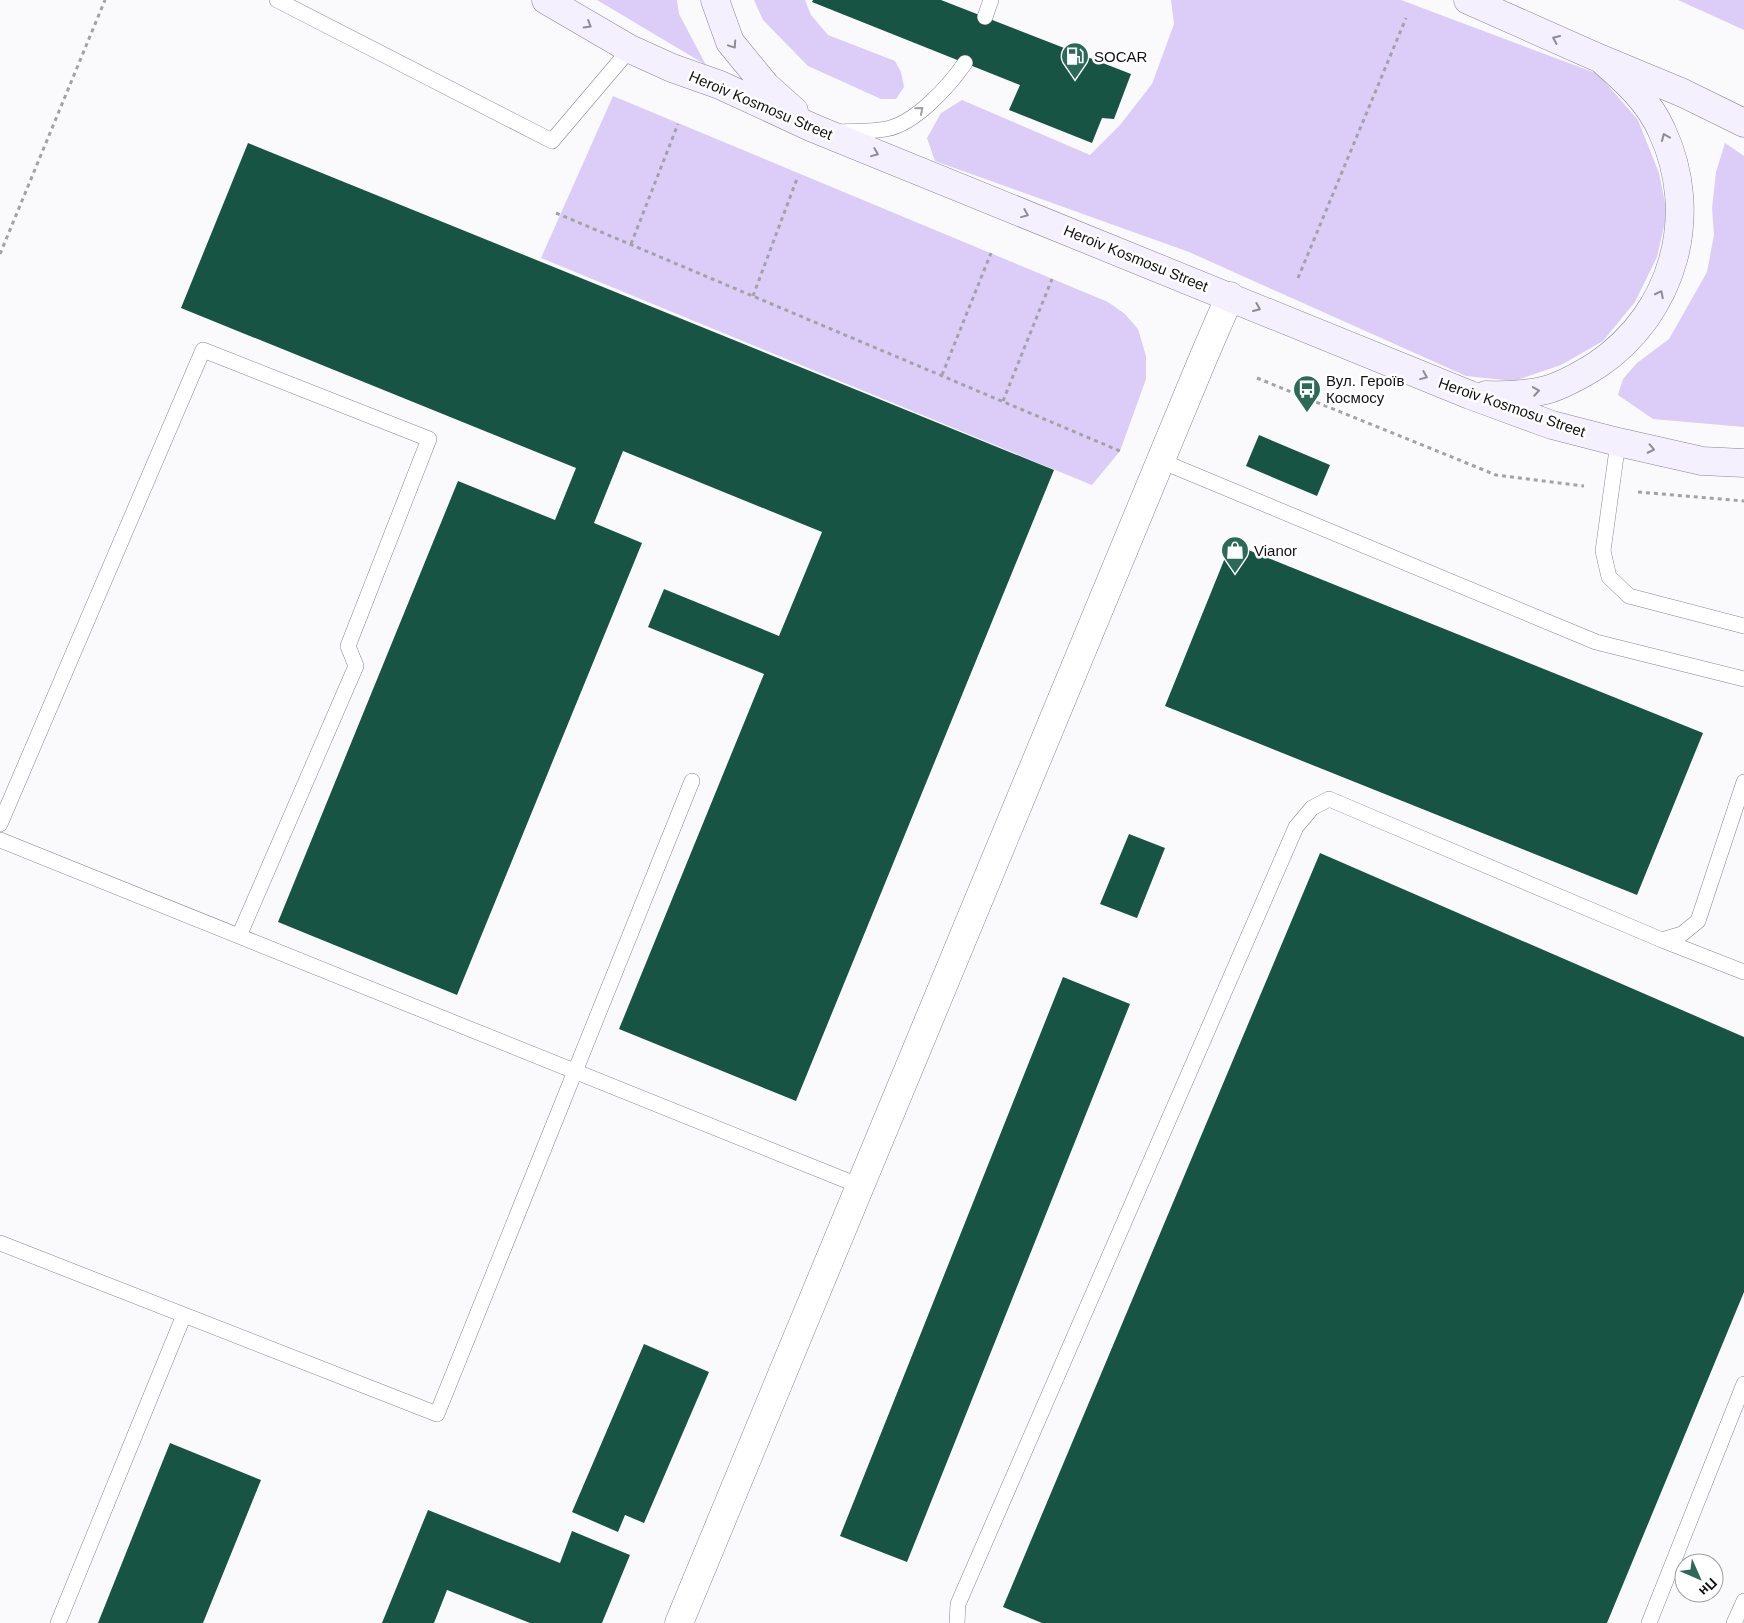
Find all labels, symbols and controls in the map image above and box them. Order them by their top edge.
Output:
one-way arrow [583,18,592,28]
one-way arrow [1552,35,1561,46]
one-way arrow [727,39,736,49]
fuel station icon: SOCAR [1060,41,1090,80]
place label: SOCAR [1094,48,1148,65]
street label: Heroiv Kosmosu Street [687,67,836,143]
one-way arrow [914,108,923,116]
one-way arrow [1661,133,1671,142]
one-way arrow [870,146,879,157]
one-way arrow [1021,208,1029,218]
street label: Heroiv Kosmosu Street [1061,221,1211,295]
one-way arrow [1654,291,1664,300]
one-way arrow [1252,301,1261,312]
one-way arrow [1419,369,1428,380]
place label: Вул. Героїв Космосу [1326,372,1404,406]
bus stop icon: Вул. Героїв Космосу [1292,374,1322,413]
street label: Heroiv Kosmosu Street [1436,374,1588,440]
one-way arrow [1533,386,1541,397]
one-way arrow [1646,444,1655,454]
shop icon: Vianor [1220,535,1250,574]
place label: Vianor [1254,542,1297,559]
north arrow [1674,1553,1724,1603]
text: Пн [1696,1575,1720,1599]

